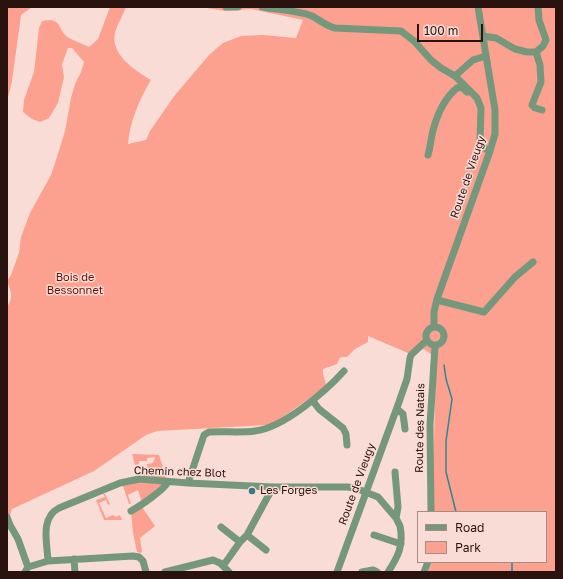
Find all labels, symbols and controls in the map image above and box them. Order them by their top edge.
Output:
scale bar [419,16,485,42]
text: 100 m [424,23,458,38]
street label: Route de Vieugy [448,134,488,220]
park label: Bois de Bessonnet [47,271,103,297]
street label: Route des Natais [413,383,427,473]
street label: Route de Vieugy [336,441,378,527]
street label: Chemin chez Blot [134,464,226,480]
place label: Les Forges [260,484,317,498]
marker: Les Forges [247,486,257,496]
legend [417,511,547,563]
text: Road [455,520,484,535]
text: Park [455,540,481,555]

